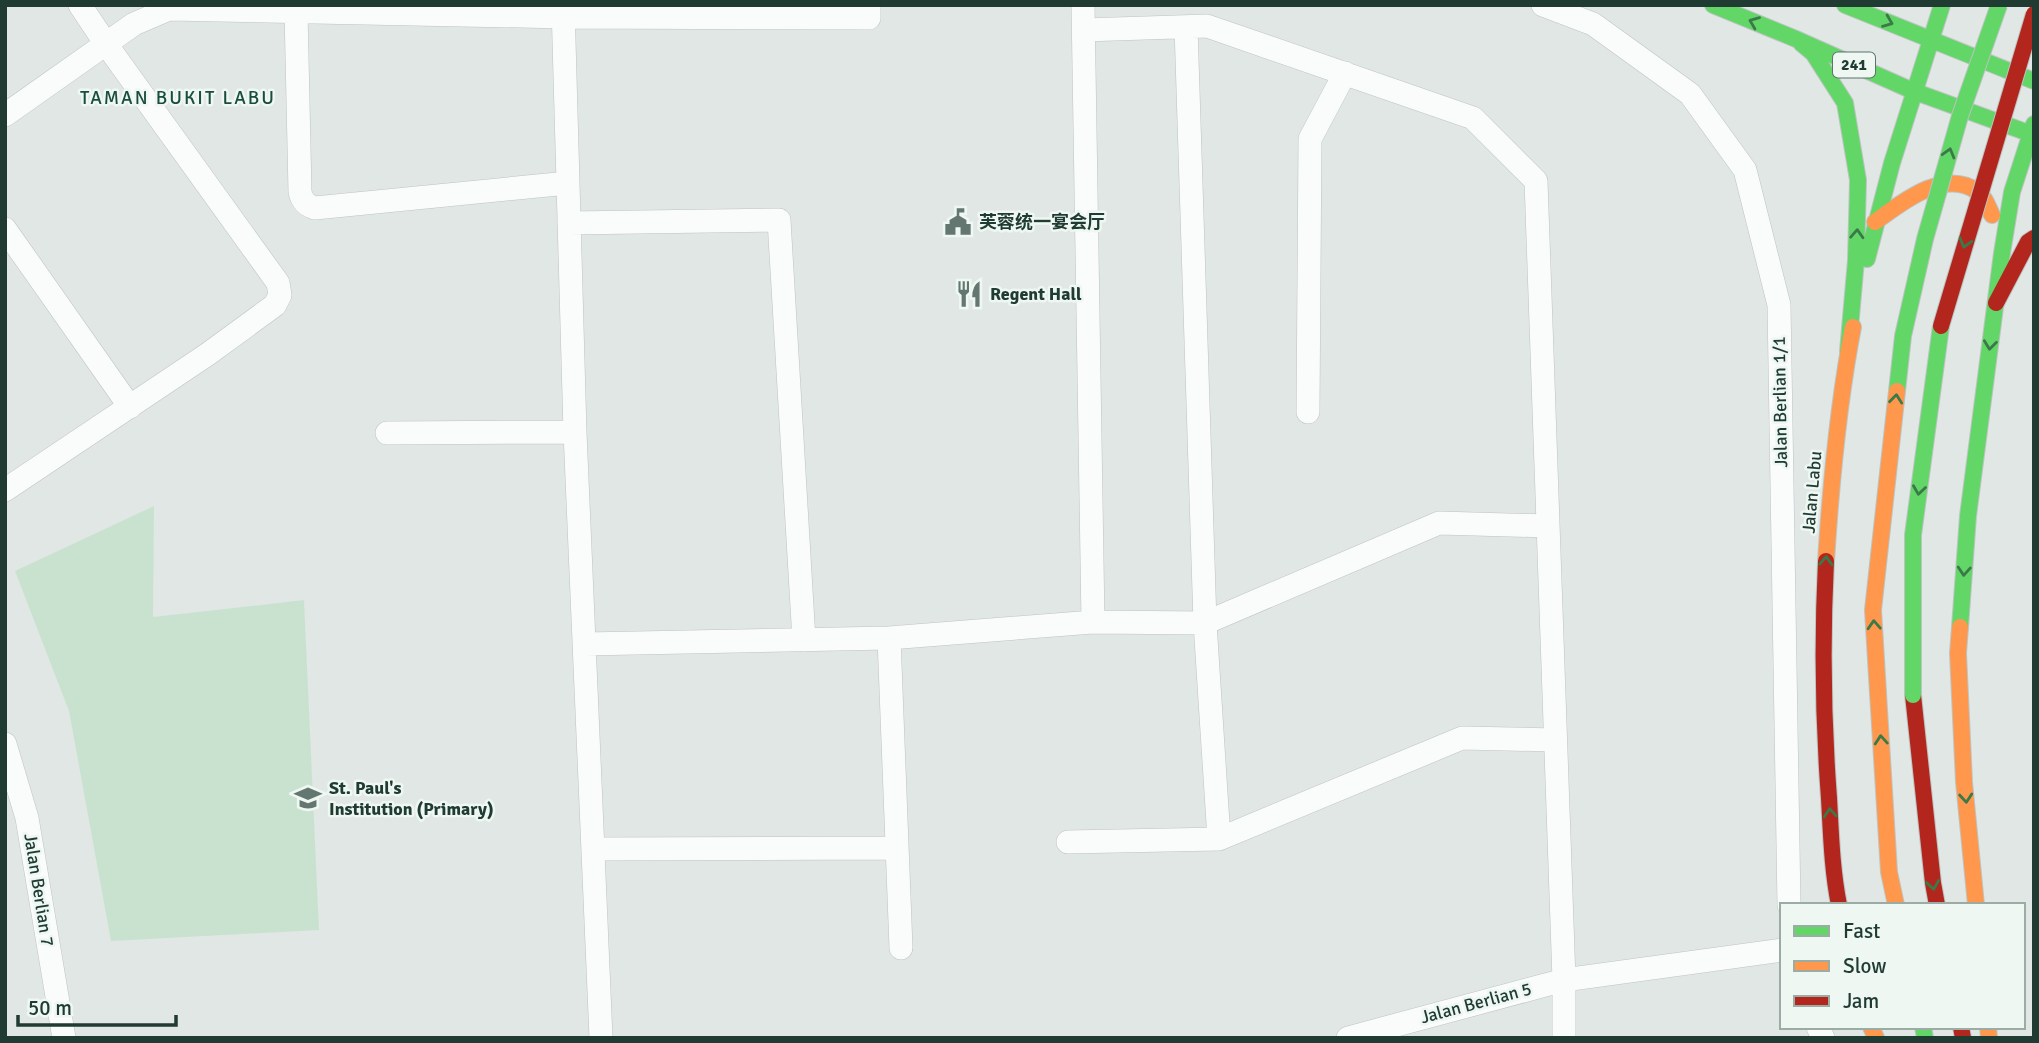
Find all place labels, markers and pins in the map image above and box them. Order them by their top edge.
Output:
public building icon: 芙蓉统一宴会厅 [943,207,973,237]
place label: 芙蓉统一宴会厅 [979,211,1105,233]
restaurant icon: Regent Hall [954,279,984,309]
place label: Regent Hall [990,283,1082,305]
place label: St. Paul's Institution (Primary) [329,777,494,820]
school or university icon: St. Paul's Institution (Primary) [293,783,323,813]

